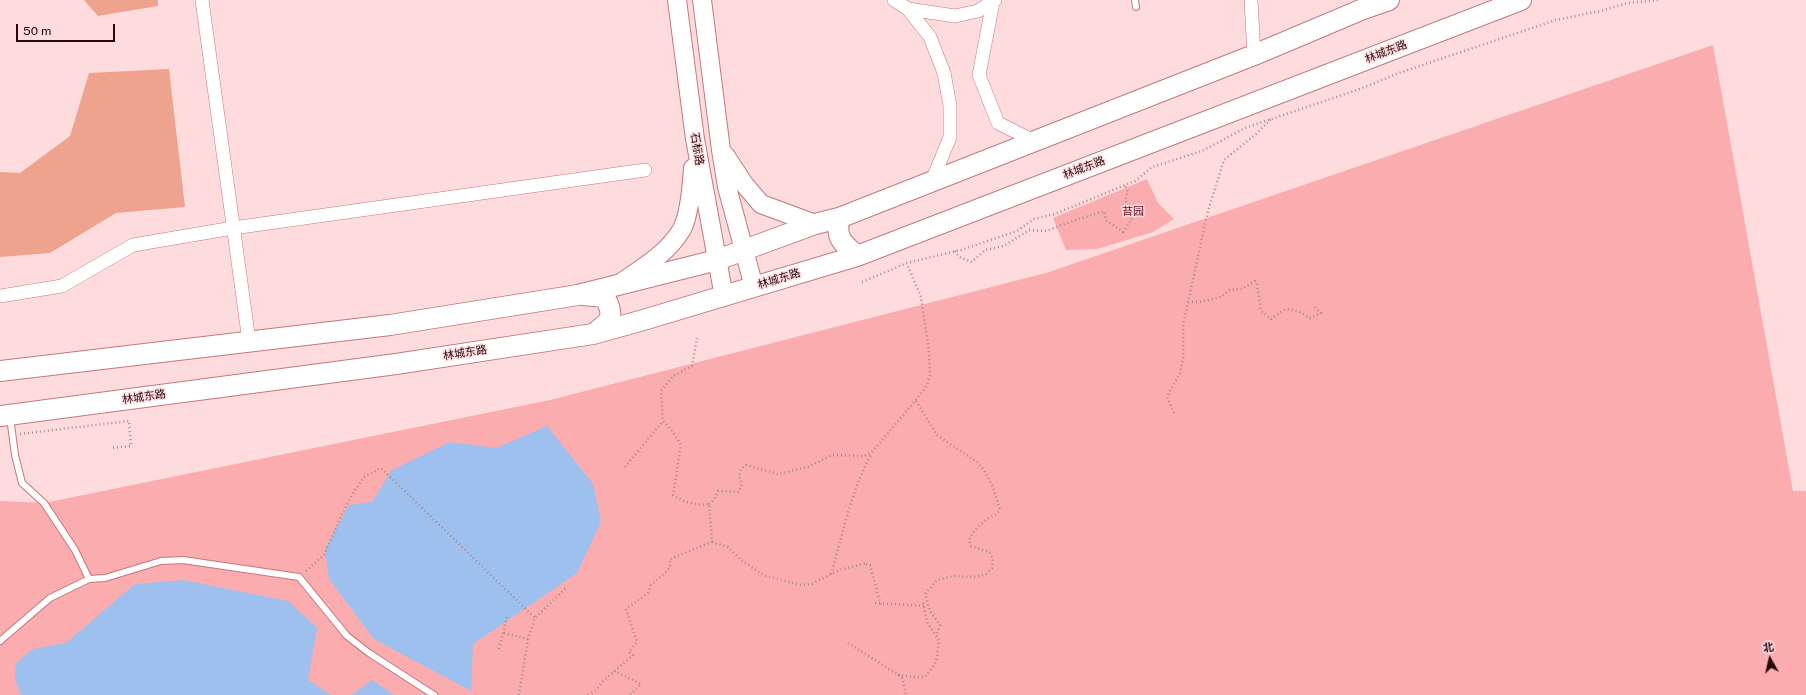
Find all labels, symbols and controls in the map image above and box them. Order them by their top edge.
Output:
scale bar [18,16,117,42]
text: 50 m [23,24,51,38]
street label: 林城东路 [1363,38,1409,66]
street label: 石标路 [688,132,706,166]
street label: 林城东路 [1061,154,1107,182]
park label: 苔园 [1122,205,1144,219]
street label: 林城东路 [756,266,802,292]
street label: 林城东路 [442,343,488,363]
street label: 林城东路 [121,387,167,407]
north arrow [1750,639,1790,679]
text: 北 [1762,640,1775,654]

